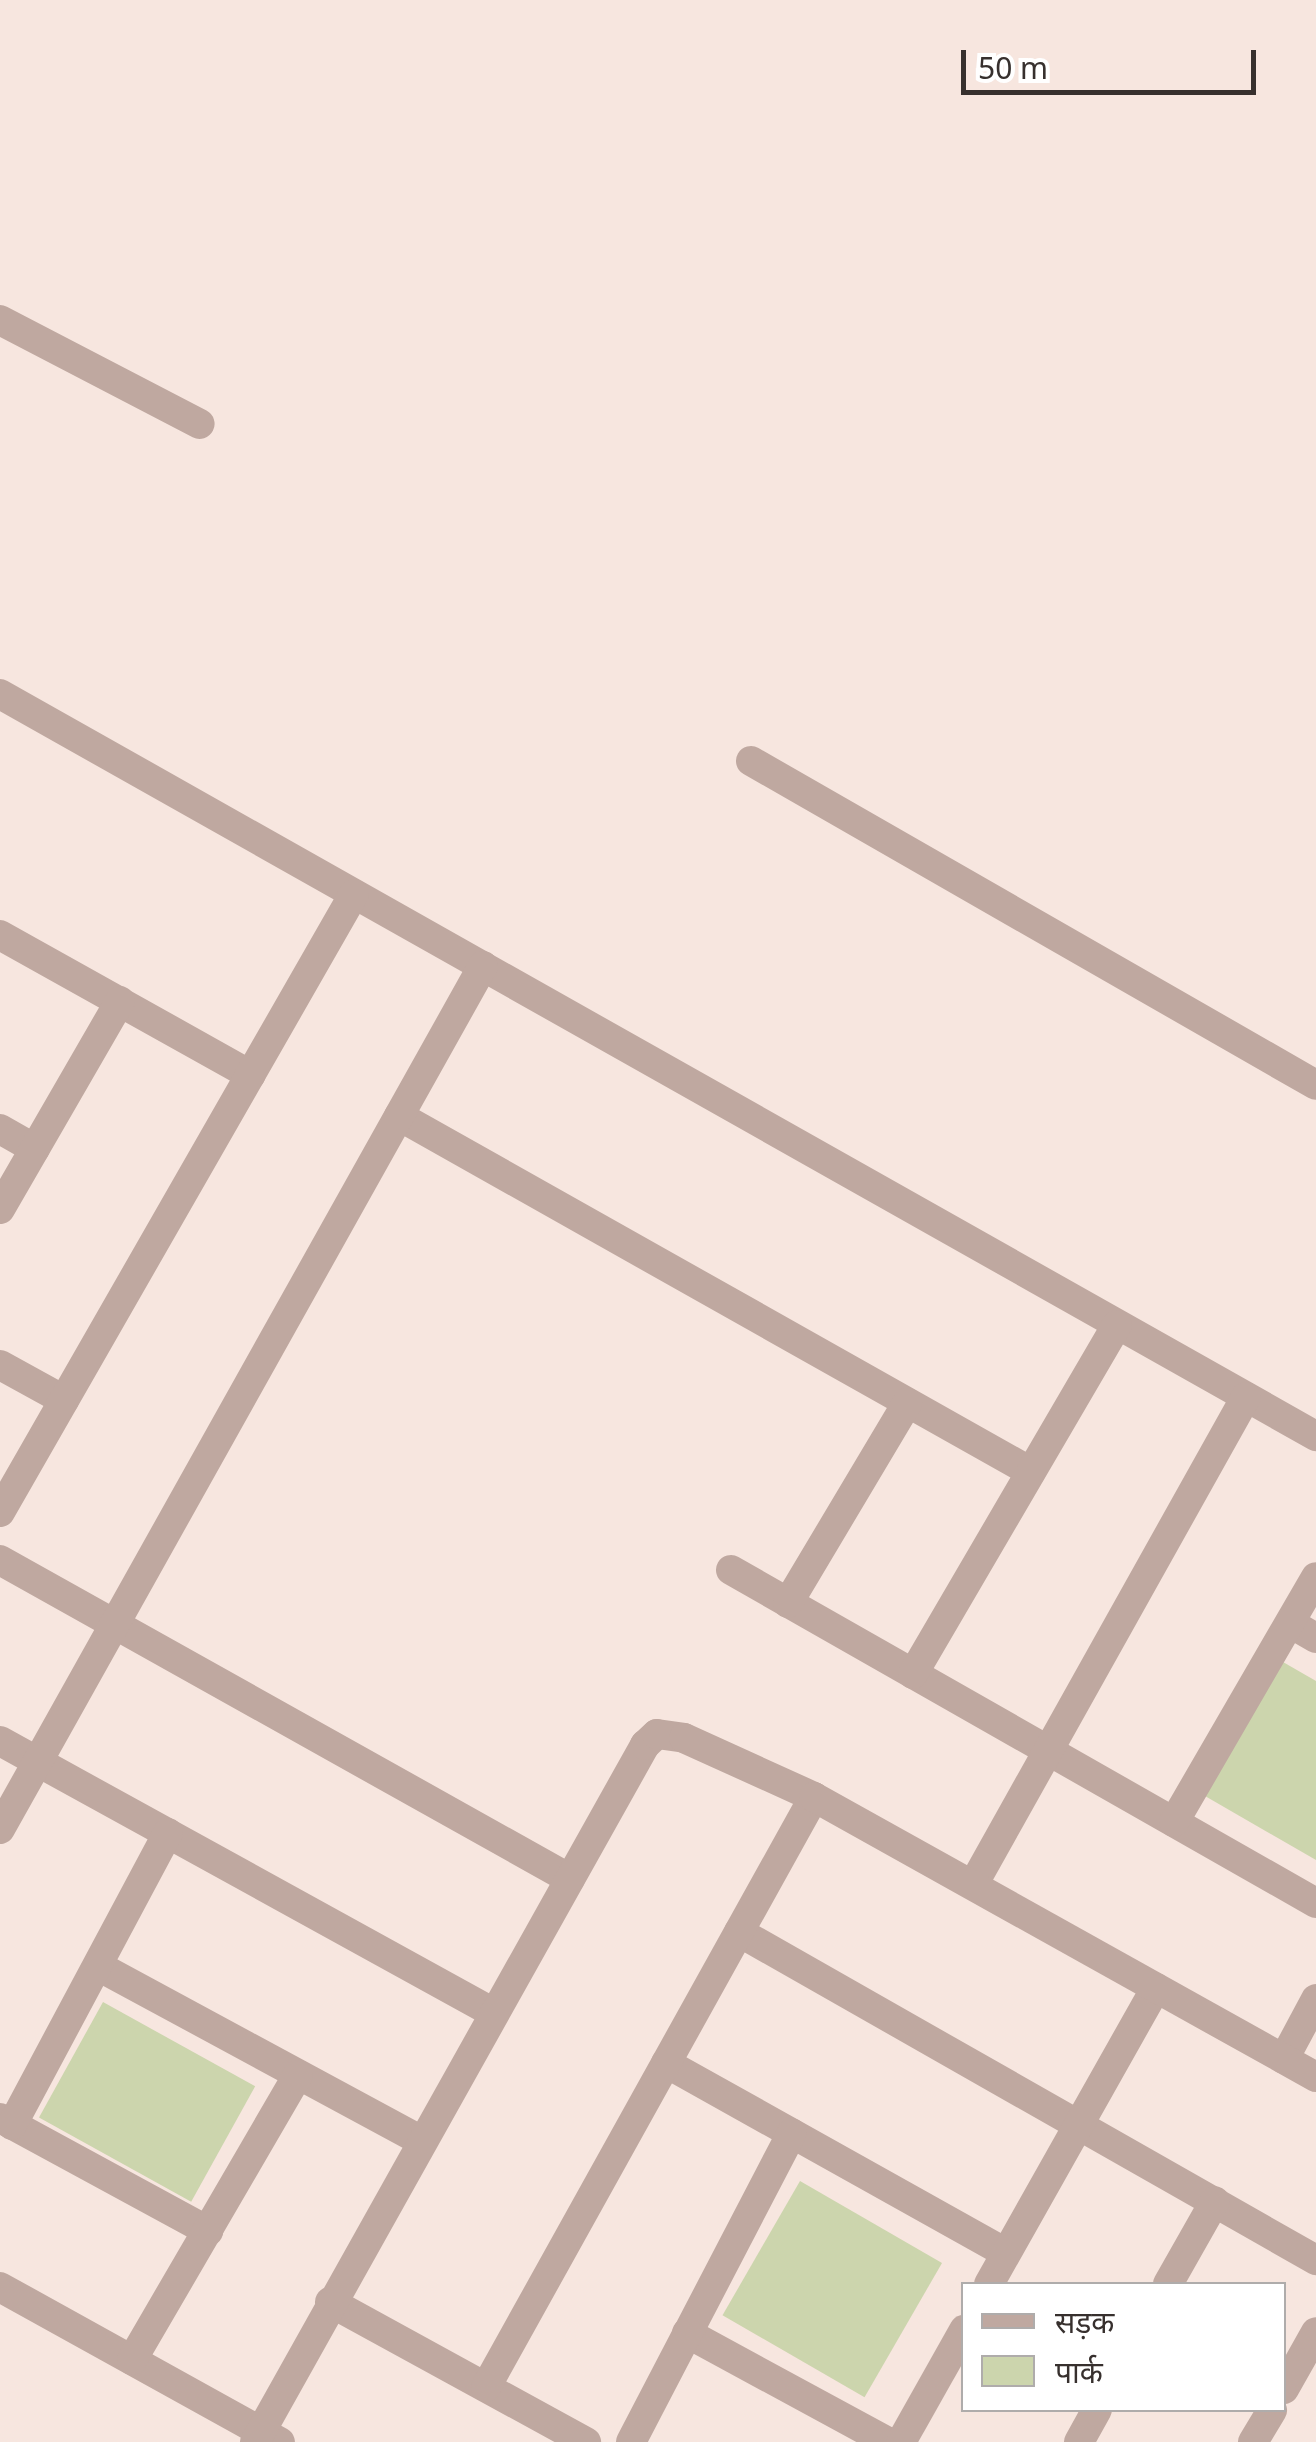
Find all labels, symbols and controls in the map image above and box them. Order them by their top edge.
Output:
scale bar [966,30,1261,92]
text: 50 m [978,47,1048,88]
legend [961,2282,1286,2412]
text: सड़क [1055,2301,1114,2342]
text: पार्क [1055,2351,1103,2392]

